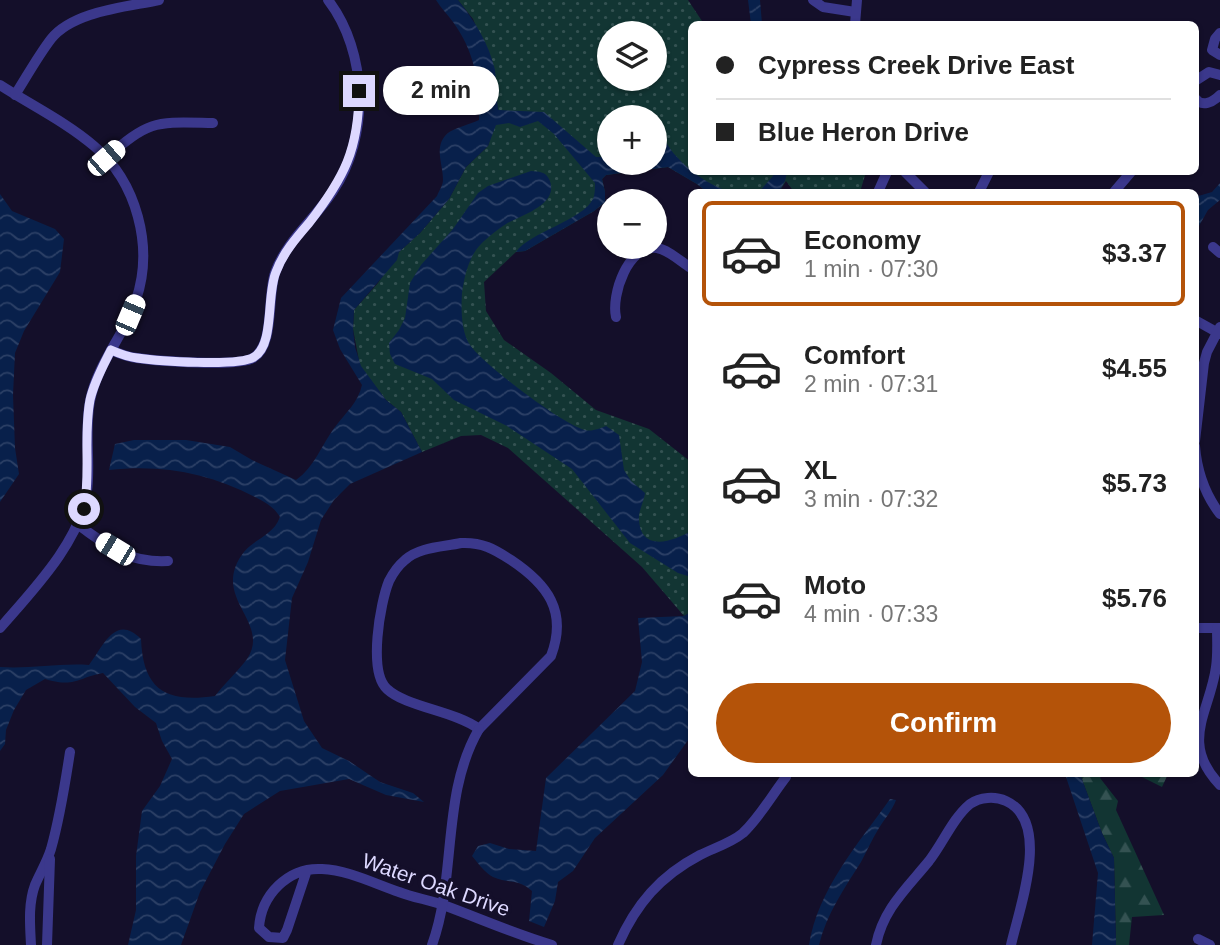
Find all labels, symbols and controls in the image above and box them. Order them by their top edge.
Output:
map controls [597,21,667,259]
button: layers [597,21,667,91]
text: Cypress Creek Drive East [758,50,1075,80]
callout: 2 min [384,66,499,116]
route end [343,75,375,107]
text: 2 min [411,77,471,103]
button: + [597,105,667,175]
text: Blue Heron Drive [758,117,969,147]
car [84,136,129,180]
button: − [597,189,667,259]
icon: car [720,222,783,285]
text: Economy [804,225,921,255]
text: $3.37 [1102,238,1167,268]
text: 1 min · 07:30 [804,256,938,282]
car [113,292,148,338]
icon: car [720,337,783,400]
text: Comfort [804,340,905,370]
text: $4.55 [1102,353,1167,383]
text: 2 min · 07:31 [804,371,938,397]
icon: car [720,452,783,515]
text: XL [804,455,837,485]
text: $5.73 [1102,468,1167,498]
text: 3 min · 07:32 [804,486,938,512]
route start [68,493,100,525]
car [92,529,139,569]
icon: car [720,567,783,630]
text: Moto [804,570,866,600]
text: $5.76 [1102,583,1167,613]
text: 4 min · 07:33 [804,601,938,627]
button: Confirm [716,683,1171,763]
street label: Water Oak Drive [359,849,513,921]

